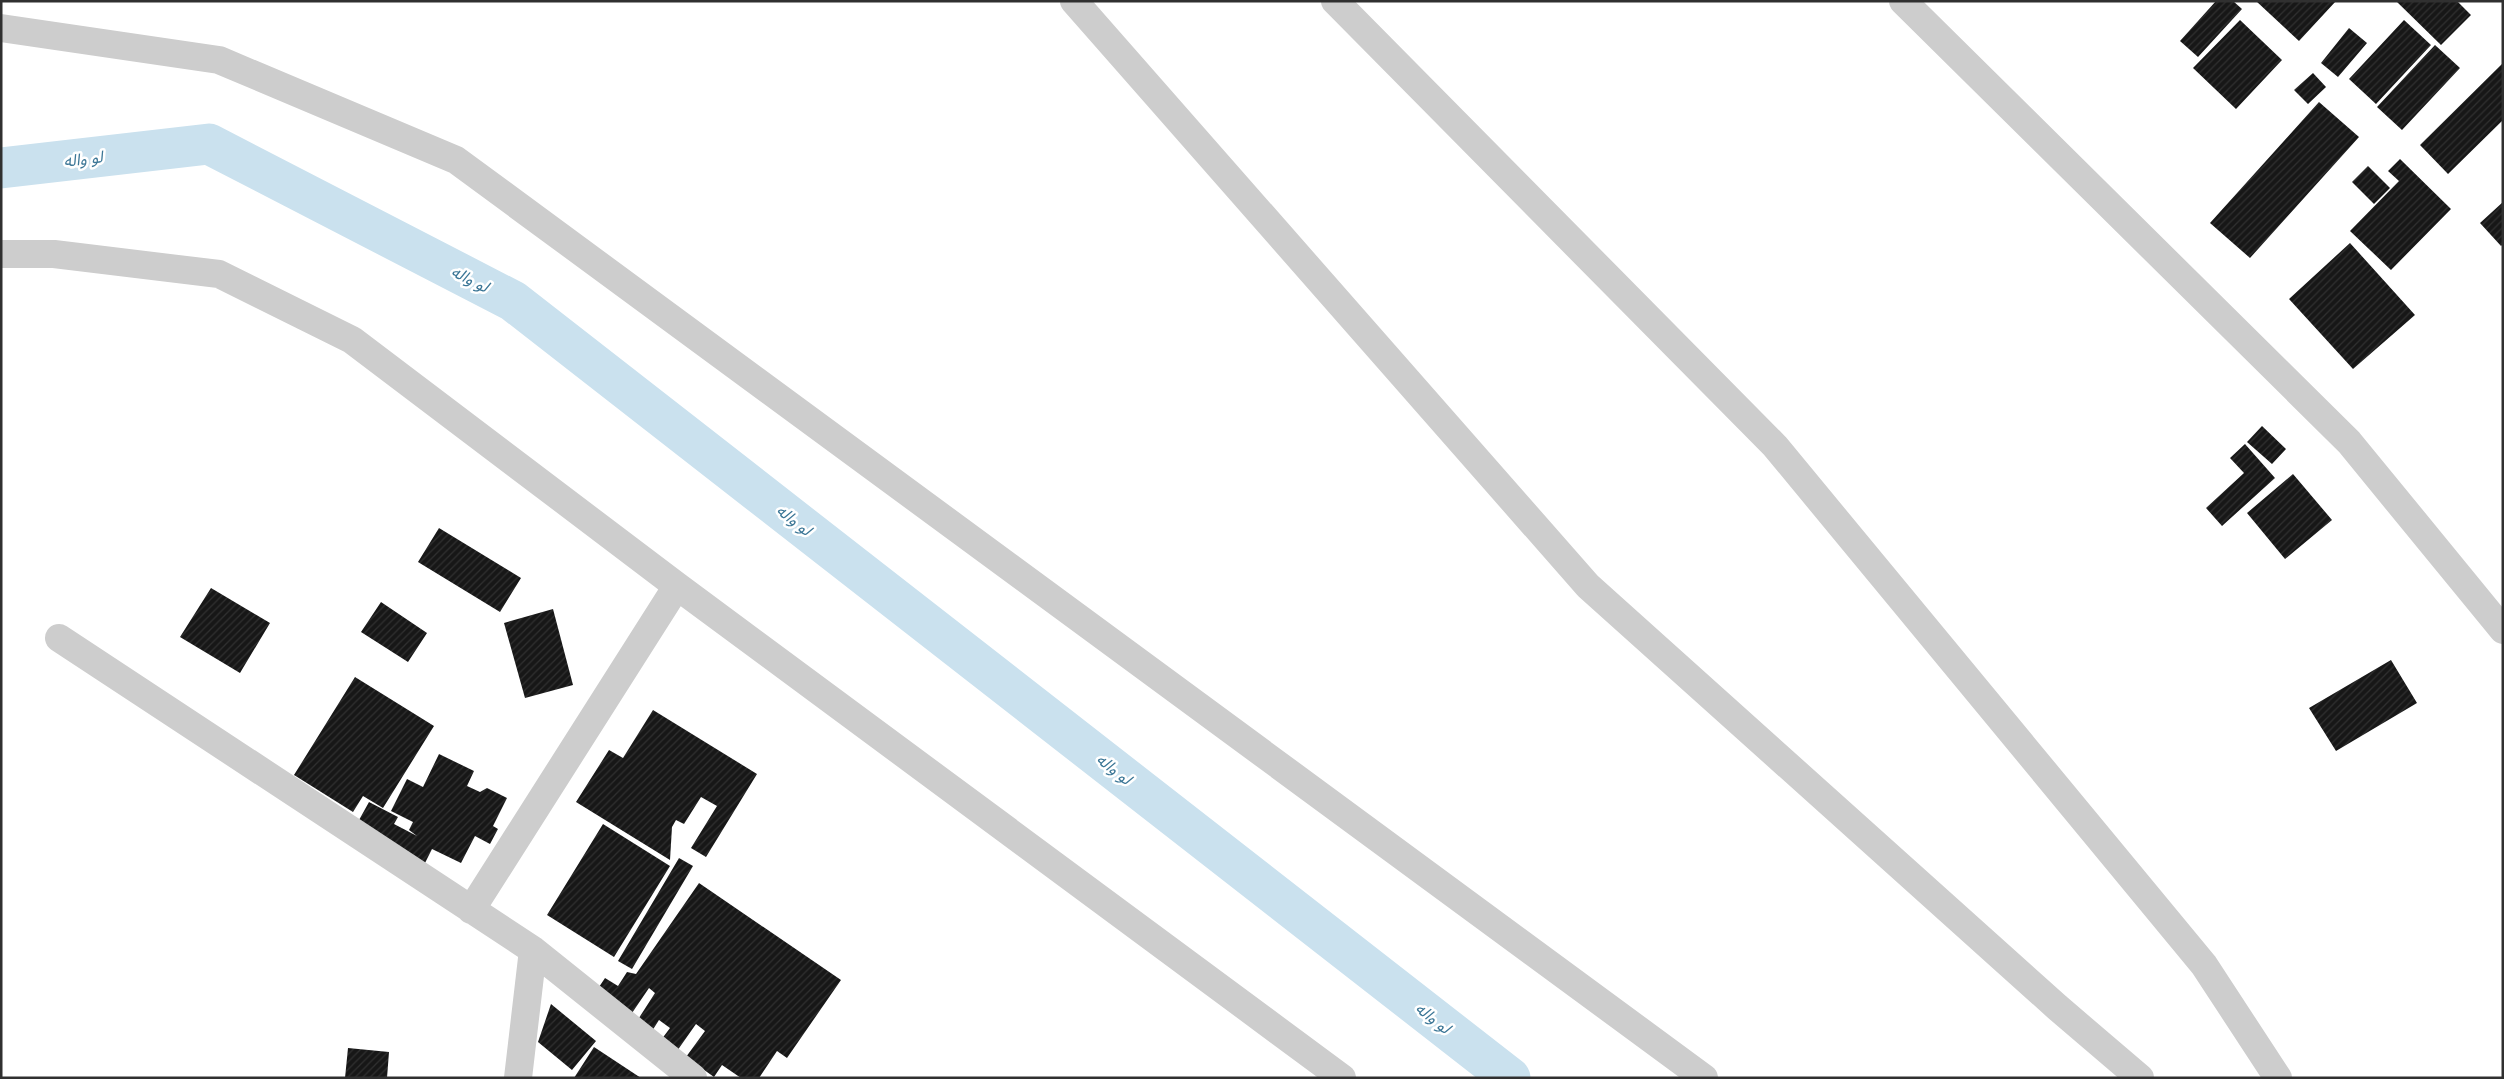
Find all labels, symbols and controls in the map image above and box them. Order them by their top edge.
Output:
water label: لو واله [63,148,105,171]
water label: لو واله [448,263,493,297]
water label: لو واله [773,501,816,541]
water label: لو واله [1093,750,1136,790]
water label: لو واله [1412,999,1455,1039]

